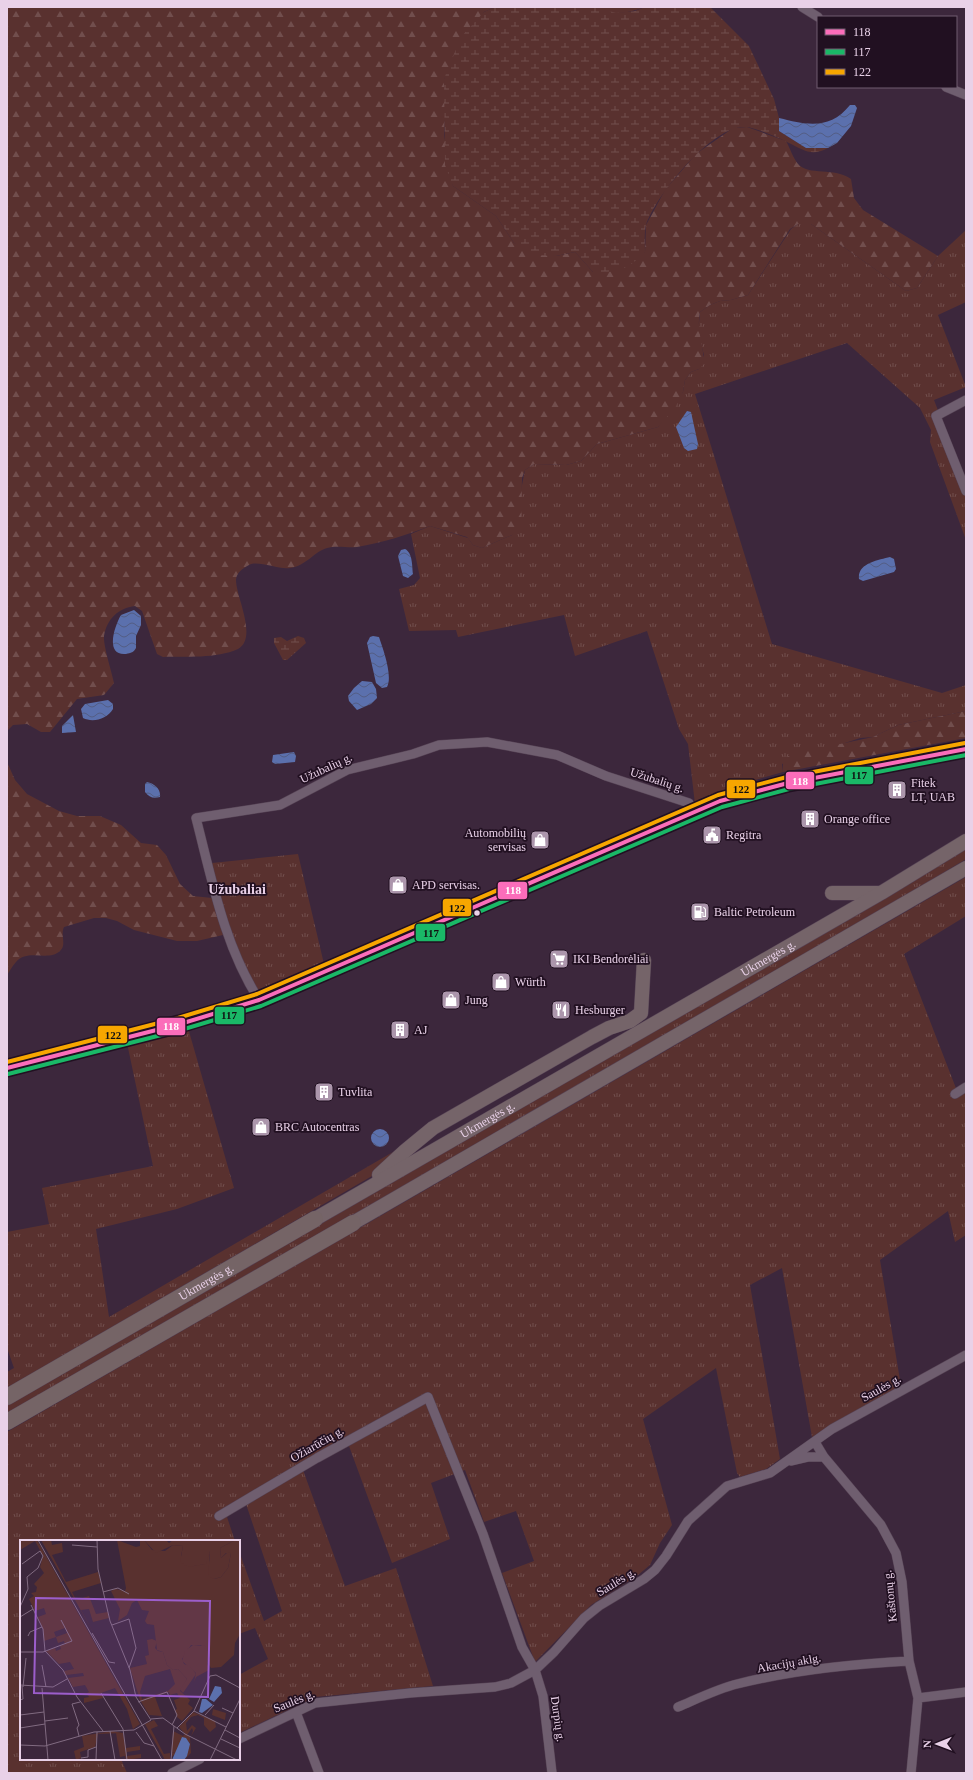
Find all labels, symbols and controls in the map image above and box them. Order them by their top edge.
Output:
legend [817,16,957,88]
text: 118 [853,25,871,39]
text: 117 [853,45,871,59]
text: 122 [853,65,871,79]
street label: Užubalių g. [298,750,354,786]
street label: Užubalių g. [628,765,686,795]
line badge: 117 [844,766,874,785]
text: 117 [851,769,867,781]
line badge: 118 [785,771,815,790]
text: 118 [792,775,808,787]
place label: Fitek LT, UAB [911,776,955,804]
line badge: 122 [726,779,756,799]
building icon: Fitek LT, UAB [886,779,908,801]
text: 122 [733,783,750,795]
building icon: Orange office [799,808,821,830]
place label: Orange office [824,812,890,826]
public building icon: Regitra [701,824,723,846]
place label: Automobilių servisas [465,826,526,854]
place label: Regitra [726,828,762,842]
shop icon: Automobilių servisas [529,829,551,851]
shop icon: APD servisas. [387,874,409,896]
place label: APD servisas. [412,878,480,892]
line badge: 118 [497,881,528,900]
district label: Užubaliai [208,882,266,897]
text: 118 [505,884,521,896]
line badge: 122 [442,898,472,917]
fuel station icon: Baltic Petroleum [689,901,711,923]
text: 122 [449,902,466,914]
place label: Baltic Petroleum [714,905,796,919]
unlabelled marker [472,908,482,918]
line badge: 117 [415,923,446,942]
text: 117 [423,927,439,939]
street label: Ukmergės g. [738,937,798,979]
supermarket icon: IKI Bendorėliai [548,948,570,970]
place label: IKI Bendorėliai [573,952,649,966]
shop icon: Würth [490,971,512,993]
place label: Würth [515,975,546,989]
shop icon: Jung [440,989,462,1011]
place label: Jung [465,993,488,1007]
restaurant icon: Hesburger [550,999,572,1021]
place label: Hesburger [575,1003,625,1017]
line badge: 117 [214,1006,245,1025]
text: 117 [221,1009,237,1021]
line badge: 118 [156,1017,186,1036]
building icon: AJ [389,1019,411,1041]
text: 118 [163,1020,179,1032]
place label: AJ [414,1023,428,1037]
line badge: 122 [97,1025,128,1044]
text: 122 [105,1029,122,1041]
building icon: Tuvlita [313,1081,335,1103]
place label: Tuvlita [338,1085,373,1099]
street label: Ukmergės g. [457,1098,517,1141]
shop icon: BRC Autocentras [250,1116,272,1138]
place label: BRC Autocentras [275,1120,360,1134]
street label: Ukmergės g. [176,1261,236,1303]
street label: Saulės g. [859,1371,903,1405]
street label: Ožiarūčių g. [288,1423,346,1465]
inset map [20,1540,240,1760]
street label: Saulės g. [594,1565,638,1599]
street label: Kaštonų g. [880,1569,900,1623]
street label: Akacijų aklg. [756,1650,822,1676]
street label: Saulės g. [271,1686,317,1716]
street label: Durpių g. [548,1695,568,1743]
north arrow [917,1724,957,1764]
text: N [921,1740,933,1748]

